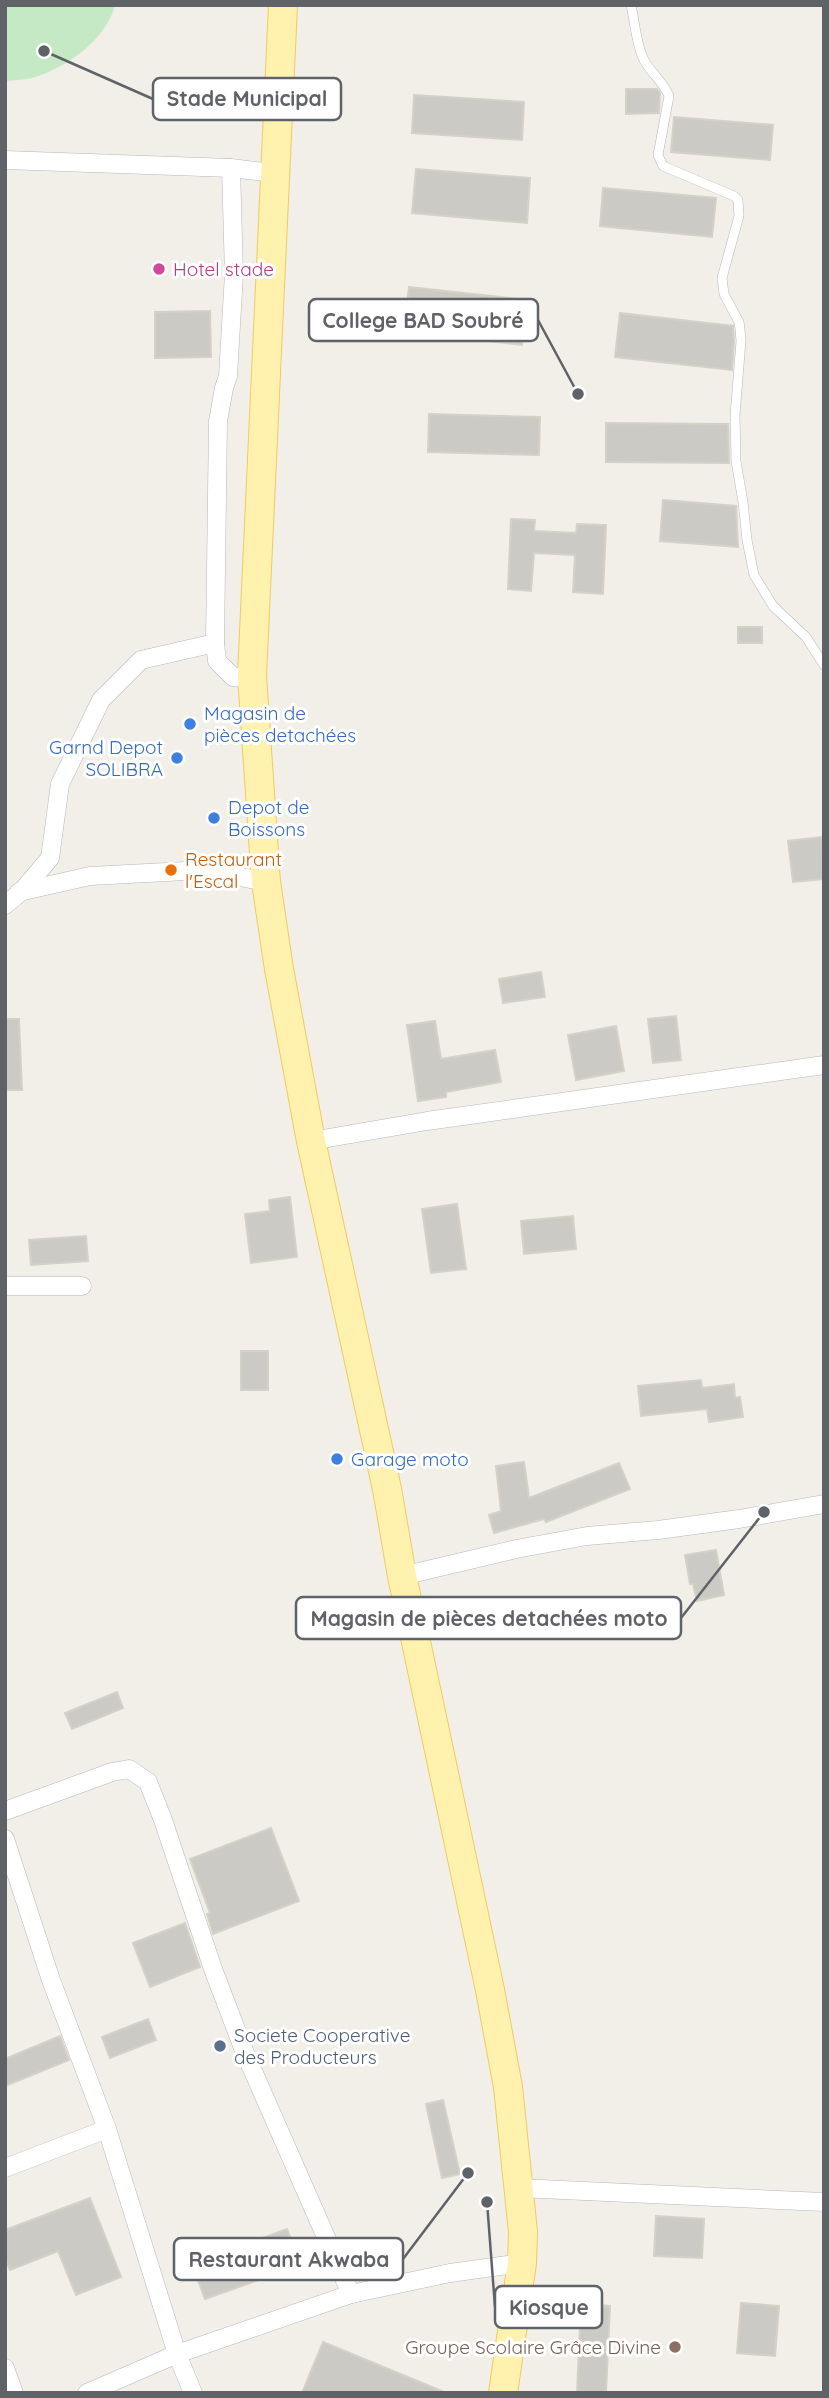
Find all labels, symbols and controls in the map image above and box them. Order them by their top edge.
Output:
callout: Stade Municipal [153,78,341,120]
text: Stade Municipal [167,85,327,111]
place label: Hotel stade [173,257,274,281]
marker: Hotel stade [151,261,167,277]
callout: College BAD Soubré [309,299,538,341]
text: College BAD Soubré [322,307,524,333]
place label: Magasin de pièces detachées [204,701,356,747]
marker: Magasin de pièces detachées [182,716,198,732]
place label: Garnd Depot SOLIBRA [49,735,163,781]
marker: Garnd Depot SOLIBRA [169,750,185,766]
place label: Depot de Boissons [228,795,309,841]
marker: Depot de Boissons [206,810,222,826]
place label: Restaurant l'Escal [185,847,282,893]
marker: Restaurant l'Escal [163,862,179,878]
place label: Garage moto [351,1447,469,1471]
marker: Garage moto [329,1451,345,1467]
callout: Magasin de pièces detachées moto [296,1597,681,1639]
text: Magasin de pièces detachées moto [310,1605,668,1631]
place label: Societe Cooperative des Producteurs [234,2023,410,2069]
marker: Societe Cooperative des Producteurs [212,2038,228,2054]
callout: Restaurant Akwaba [174,2238,403,2280]
text: Restaurant Akwaba [189,2246,389,2272]
callout: Kiosque [495,2286,602,2328]
text: Kiosque [509,2294,589,2320]
place label: Groupe Scolaire Grâce Divine [405,2335,661,2359]
marker: Groupe Scolaire Grâce Divine [667,2339,683,2355]

